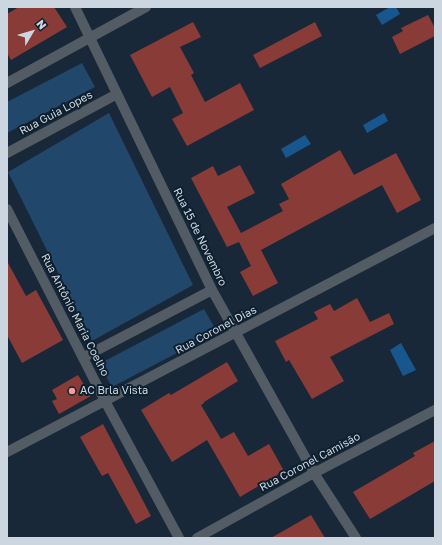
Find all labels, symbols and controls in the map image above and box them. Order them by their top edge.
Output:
north arrow [12,12,52,52]
text: N [34,17,50,32]
street label: Rua Guia Lopes [17,88,95,138]
street label: Rua 15 de Novembro [170,186,230,288]
street label: Rua Antônio Maria Coelho [38,251,112,379]
street label: Rua Coronel Dias [173,303,259,357]
place label: AC Brla Vista [80,384,148,398]
marker: AC Brla Vista [67,386,77,396]
street label: Rua Coronel Camisão [257,430,363,494]

